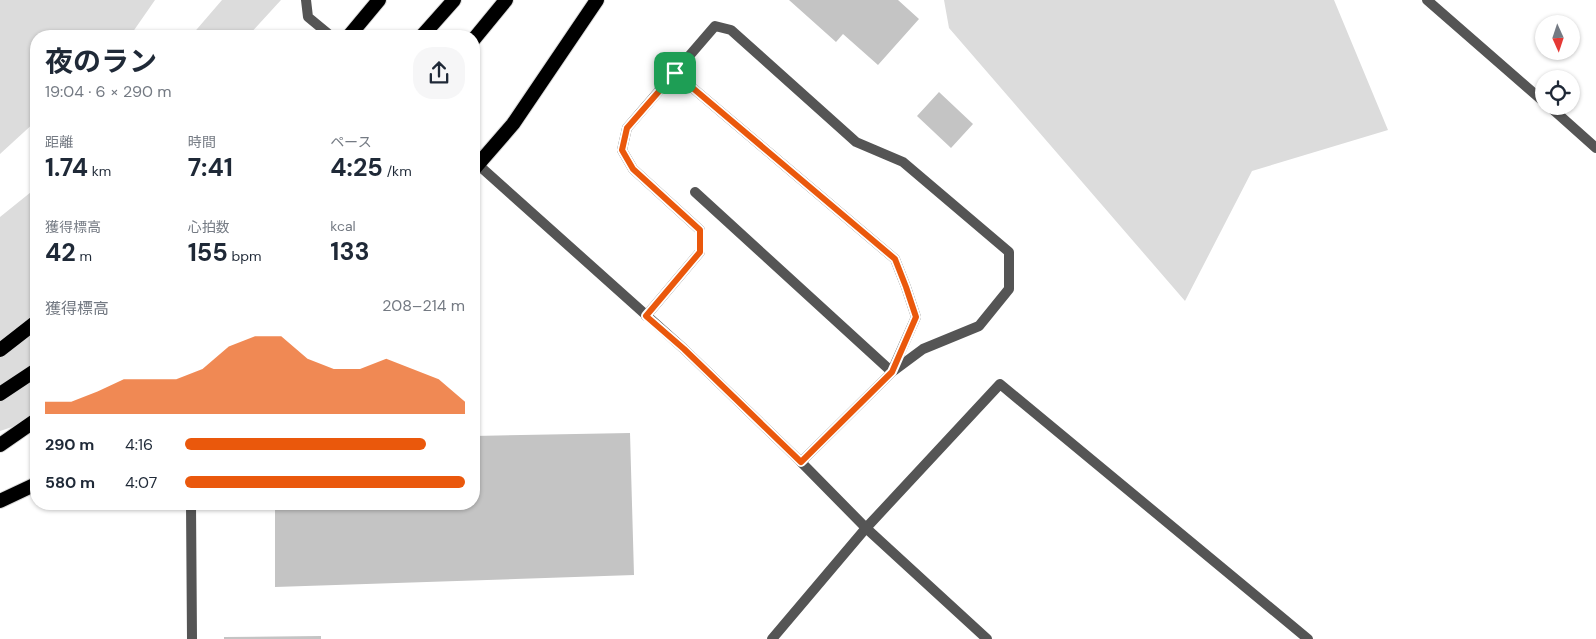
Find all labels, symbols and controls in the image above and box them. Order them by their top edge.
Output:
north arrow [1535,15,1580,60]
map controls [1535,15,1580,115]
text: 夜のラン [45,43,157,80]
button: share [413,47,465,99]
pin [654,52,696,94]
icon: arrive [661,59,689,87]
button: locate [1535,70,1580,115]
text: 19:04 · 6 × 290 m [45,81,172,102]
text: 距離 [45,133,73,151]
text: 時間 [188,133,216,151]
text: ペース [330,133,372,151]
text: 1.74 [45,151,88,184]
text: 7:41 [188,151,233,184]
text: 4:25 [330,151,383,184]
text: km [88,162,111,180]
text: /km [383,162,412,180]
text: kcal [330,217,356,235]
text: 獲得標高 [45,218,101,236]
text: 心拍数 [188,218,230,236]
text: 133 [330,235,370,268]
text: 42 [45,236,76,269]
text: 155 [188,236,228,269]
text: m [76,247,92,265]
text: bpm [228,247,262,265]
text: 208–214 m [382,295,465,316]
text: 獲得標高 [45,298,109,319]
text: 290 m [45,434,94,455]
text: 4:16 [125,434,153,455]
text: 580 m [45,472,95,493]
text: 4:07 [125,472,157,493]

